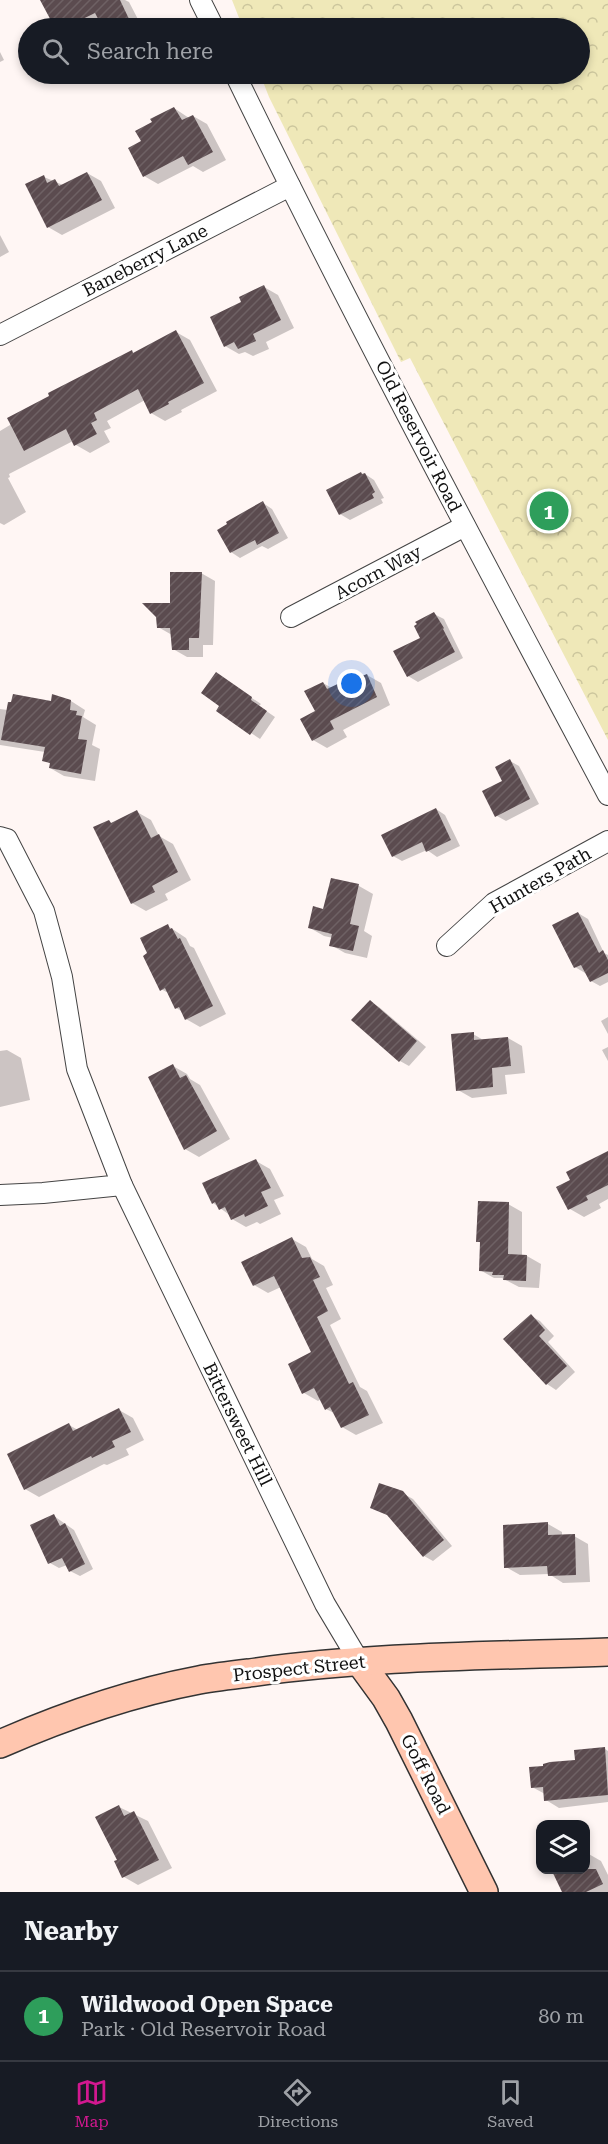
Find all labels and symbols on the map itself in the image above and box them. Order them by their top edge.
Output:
street label: Baneberry Lane [79,219,211,301]
street label: Old Reservoir Road [372,357,467,516]
pin: 1 [530,488,568,534]
street label: Acorn Way [331,540,425,604]
your location [337,669,366,698]
street label: Hunters Path [486,842,595,918]
street label: Bittersweet Hill [199,1359,277,1489]
street label: Prospect Street [232,1651,367,1685]
street label: Goff Road [397,1730,455,1818]

